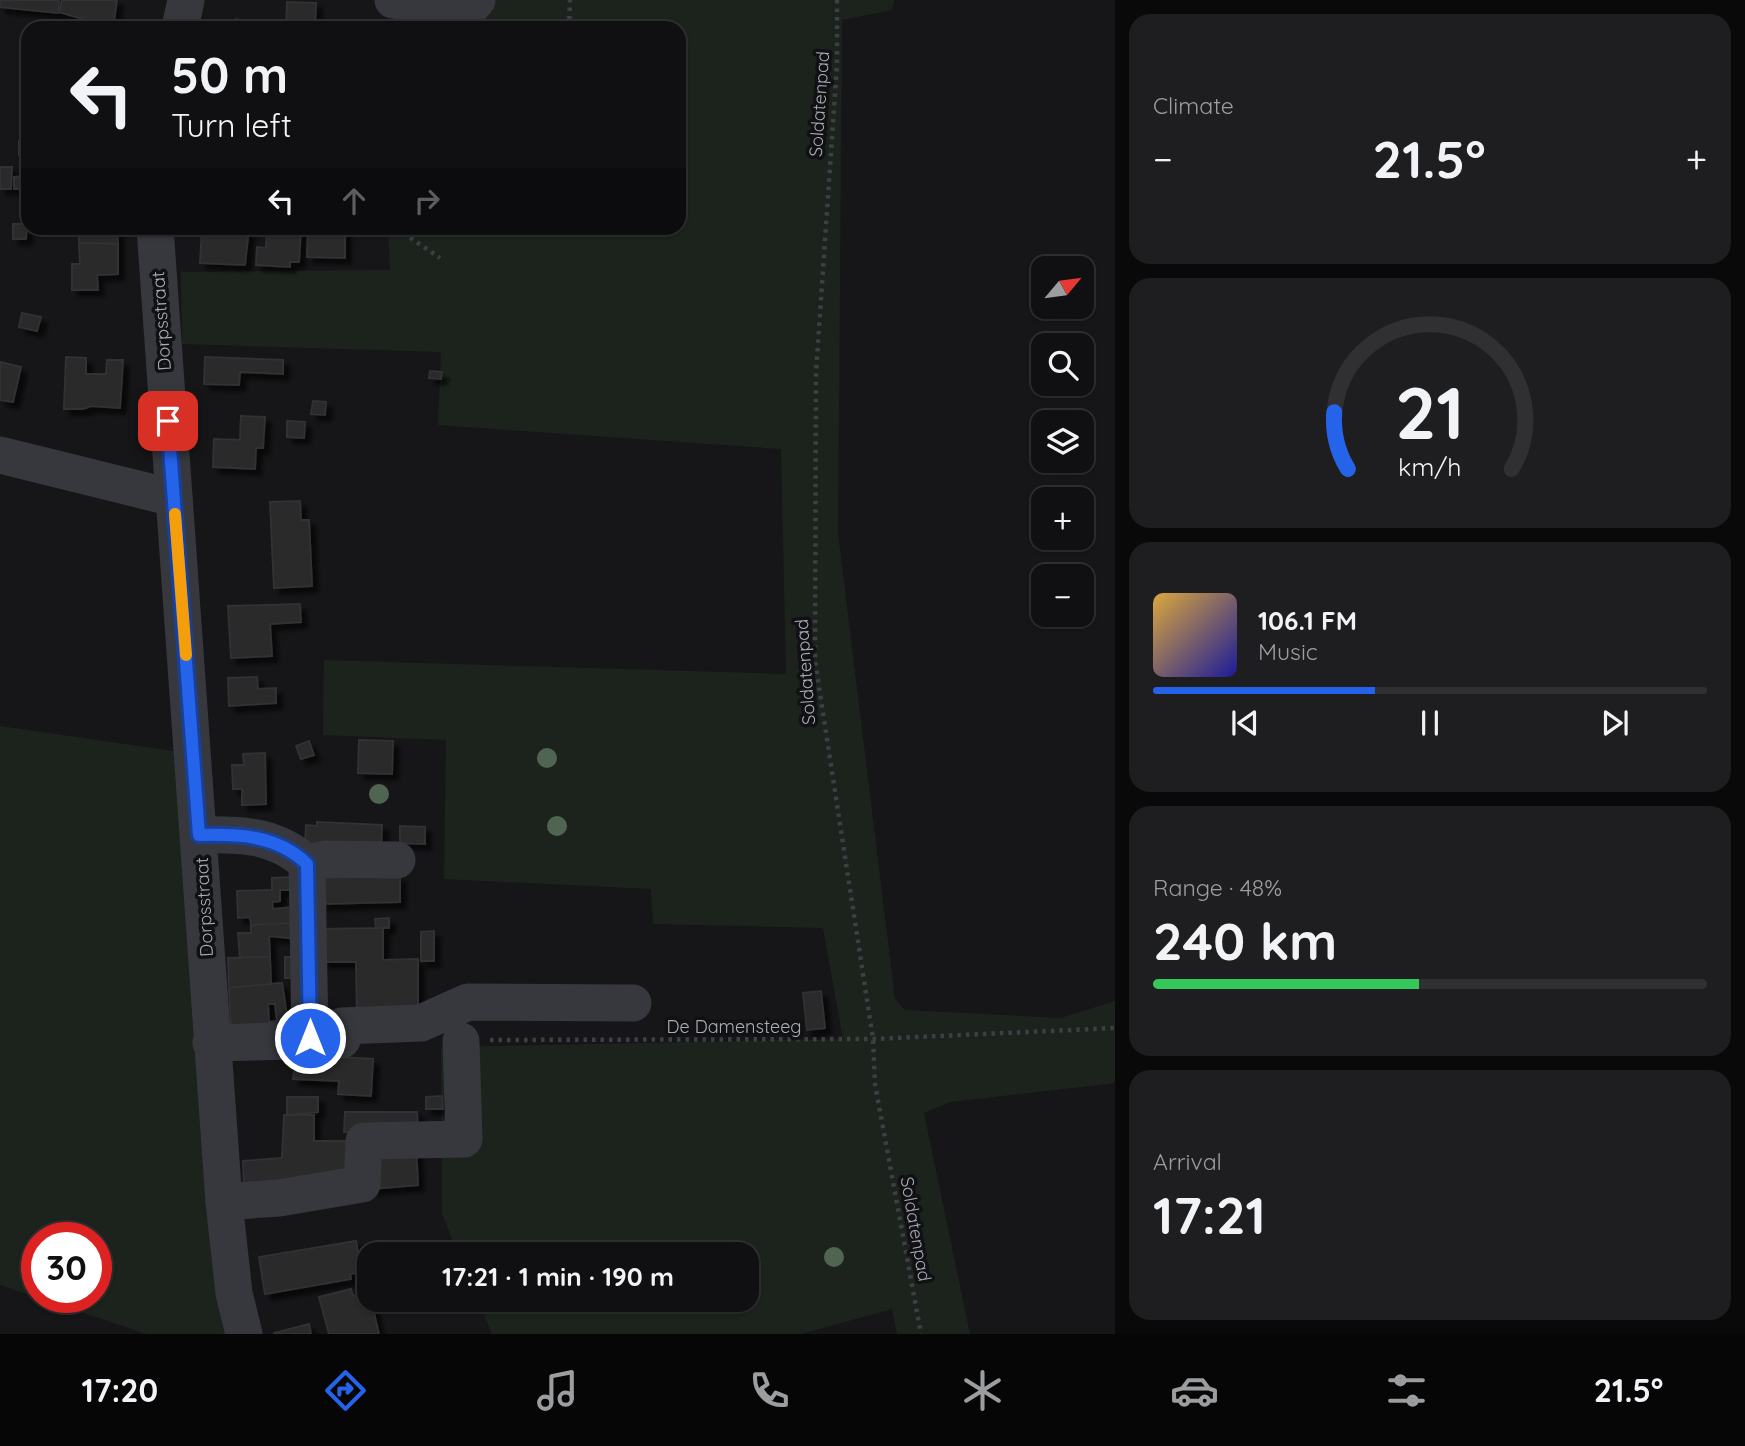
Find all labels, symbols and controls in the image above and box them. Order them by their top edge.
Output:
text: 50 m [171,44,288,105]
icon: left [56,49,147,140]
street label: Soldatenpad [804,50,834,158]
text: Climate [1153,91,1234,120]
text: Turn left [171,105,292,145]
text: 21.5° [1373,126,1486,191]
text: − [1153,135,1173,183]
text: + [1686,135,1707,183]
icon: left [262,182,300,220]
icon: ahead [335,182,373,220]
icon: right [408,182,446,220]
north arrow [1031,256,1094,318]
map controls [1031,256,1094,627]
street label: Dorpsstraat [146,271,176,371]
button: search [1031,333,1094,396]
text: 21 [1395,366,1465,457]
pin [138,391,198,451]
icon: arrive [149,402,187,440]
button: layers [1031,410,1094,473]
text: km/h [1398,451,1462,482]
button: + [1031,487,1094,550]
button: − [1031,564,1094,627]
text: 106.1 FM [1258,604,1357,637]
street label: Soldatenpad [790,618,820,726]
text: Music [1258,637,1318,666]
icon: previous [1226,704,1264,742]
icon: pause [1411,704,1449,742]
icon: next [1596,704,1634,742]
street label: Dorpsstraat [190,857,218,957]
text: Range · 48% [1153,873,1282,902]
text: 240 km [1153,908,1337,973]
position arrow [273,1001,347,1075]
street label: De Damensteeg [667,1015,801,1038]
text: Arrival [1153,1147,1222,1176]
street label: Soldatenpad [895,1175,937,1283]
text: 17:21 [1153,1182,1266,1247]
speed limit sign: 30 [21,1222,112,1313]
text: 17:21 · 1 min · 190 m [442,1260,674,1293]
icon: directions [321,1366,370,1415]
icon: music [533,1366,582,1415]
icon: phone [745,1366,794,1415]
icon: climate [958,1366,1007,1415]
icon: car [1170,1366,1219,1415]
icon: filters [1382,1366,1431,1415]
text: 17:20 [82,1370,158,1410]
text: 21.5° [1594,1370,1663,1410]

